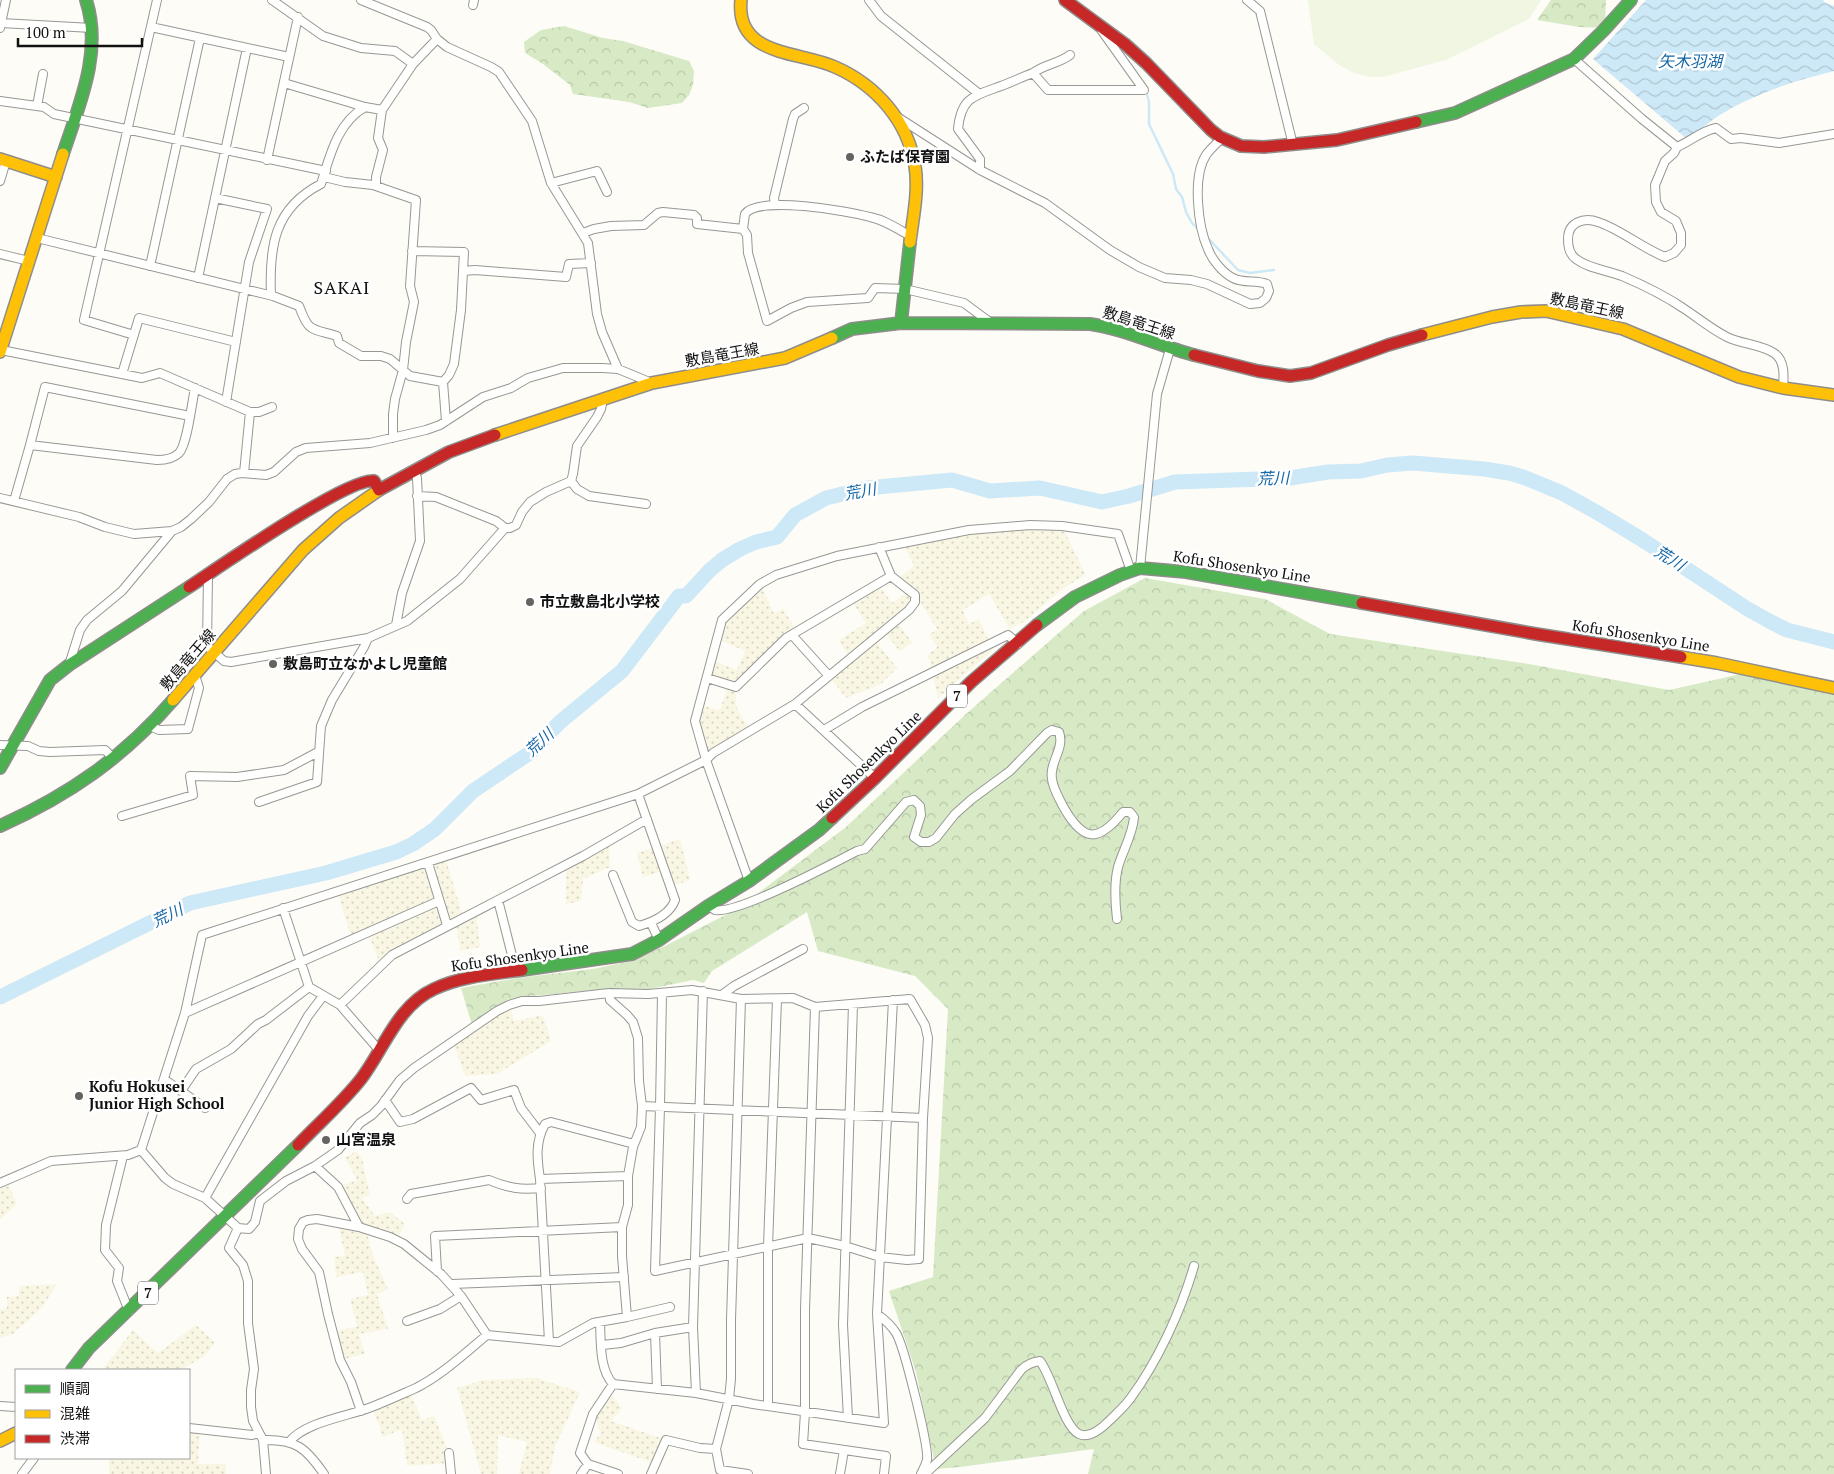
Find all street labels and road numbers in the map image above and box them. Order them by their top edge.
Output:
street label: 敷島竜王線 [1548,287,1626,323]
street label: 敷島竜王線 [1101,301,1178,343]
street label: 敷島竜王線 [683,338,761,370]
street label: Kofu Shosenkyo Line [1172,545,1312,587]
street label: Kofu Shosenkyo Line [1571,614,1711,656]
street label: 敷島竜王線 [155,624,219,694]
road number: 7 [947,684,967,708]
street label: Kofu Shosenkyo Line [811,706,925,817]
street label: Kofu Shosenkyo Line [450,936,590,976]
road number: 7 [138,1282,158,1305]

